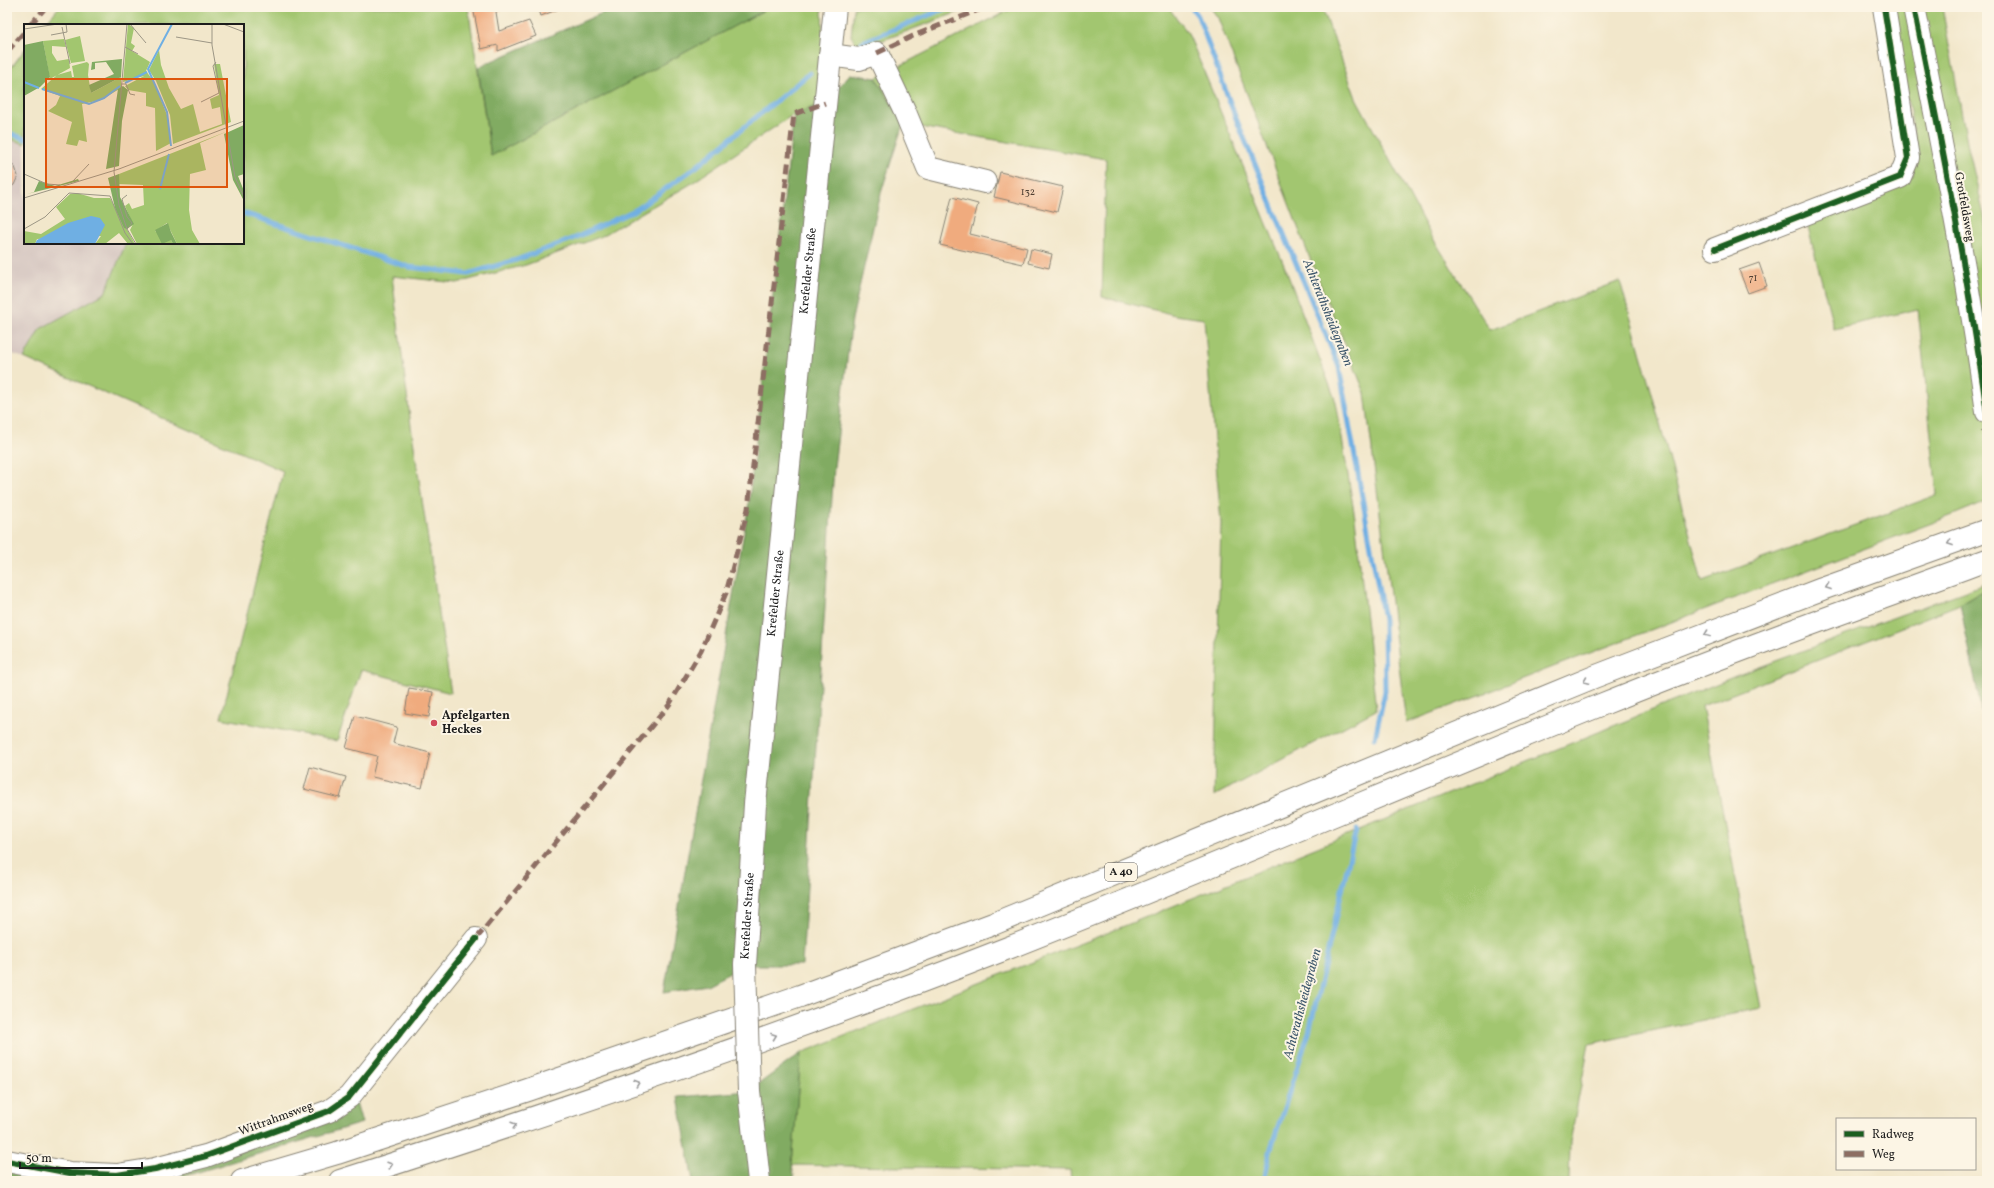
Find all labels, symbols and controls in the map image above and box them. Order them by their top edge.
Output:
inset map [24,24,244,244]
street label: Grotfeldsweg [1950,171,1978,243]
house number: 132 [1021,185,1035,199]
street label: Krefelder Straße [796,227,821,315]
water label: Achterathsheidegraben [1297,256,1357,369]
house number: 71 [1749,271,1757,285]
one-way arrow [1947,539,1954,547]
street label: Krefelder Straße [764,549,788,637]
one-way arrow [1825,583,1832,591]
one-way arrow [1703,629,1710,637]
one-way arrow [1582,676,1590,684]
place label: Apfelgarten Heckes [442,708,510,738]
marker: Apfelgarten Heckes [429,718,439,728]
road number: A 40 [1105,863,1137,881]
street label: Krefelder Straße [737,872,759,960]
water label: Achterathsheidegraben [1279,946,1327,1062]
one-way arrow [770,1033,777,1041]
one-way arrow [634,1080,641,1088]
street label: Wittrahmsweg [236,1098,316,1140]
legend [1836,1118,1976,1170]
one-way arrow [511,1121,518,1130]
text: Radweg [1872,1127,1914,1143]
scale bar [20,1144,142,1170]
text: Weg [1872,1147,1895,1163]
text: 50 m [26,1151,52,1167]
one-way arrow [387,1161,394,1170]

